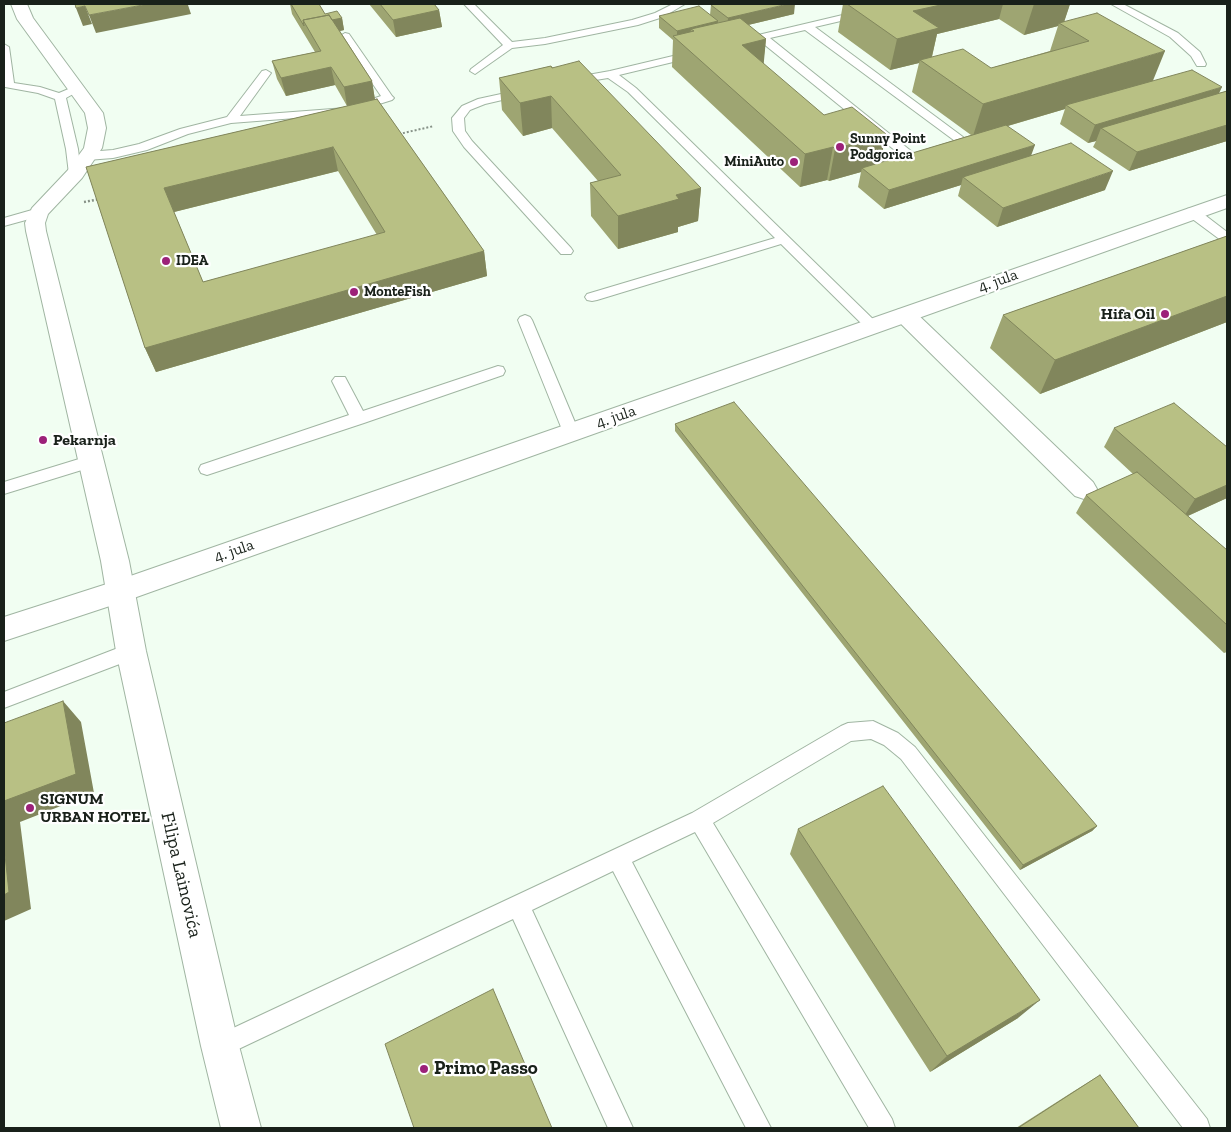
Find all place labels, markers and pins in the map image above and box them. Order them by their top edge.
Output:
place label: Sunny Point Podgorica [850,131,926,164]
marker: Sunny Point Podgorica [834,141,846,153]
place label: MiniAuto [724,154,784,170]
marker: MiniAuto [788,156,800,168]
place label: IDEA [176,253,208,269]
marker: IDEA [160,255,172,267]
place label: MonteFish [364,284,431,300]
marker: MonteFish [348,286,360,298]
place label: Hifa Oil [1101,304,1155,324]
marker: Hifa Oil [1159,308,1171,320]
place label: Pekarnja [53,430,116,450]
marker: Pekarnja [37,434,49,446]
place label: SIGNUM URBAN HOTEL [40,789,150,827]
marker: SIGNUM URBAN HOTEL [24,802,36,814]
place label: Primo Passo [434,1058,538,1080]
marker: Primo Passo [418,1063,430,1075]

